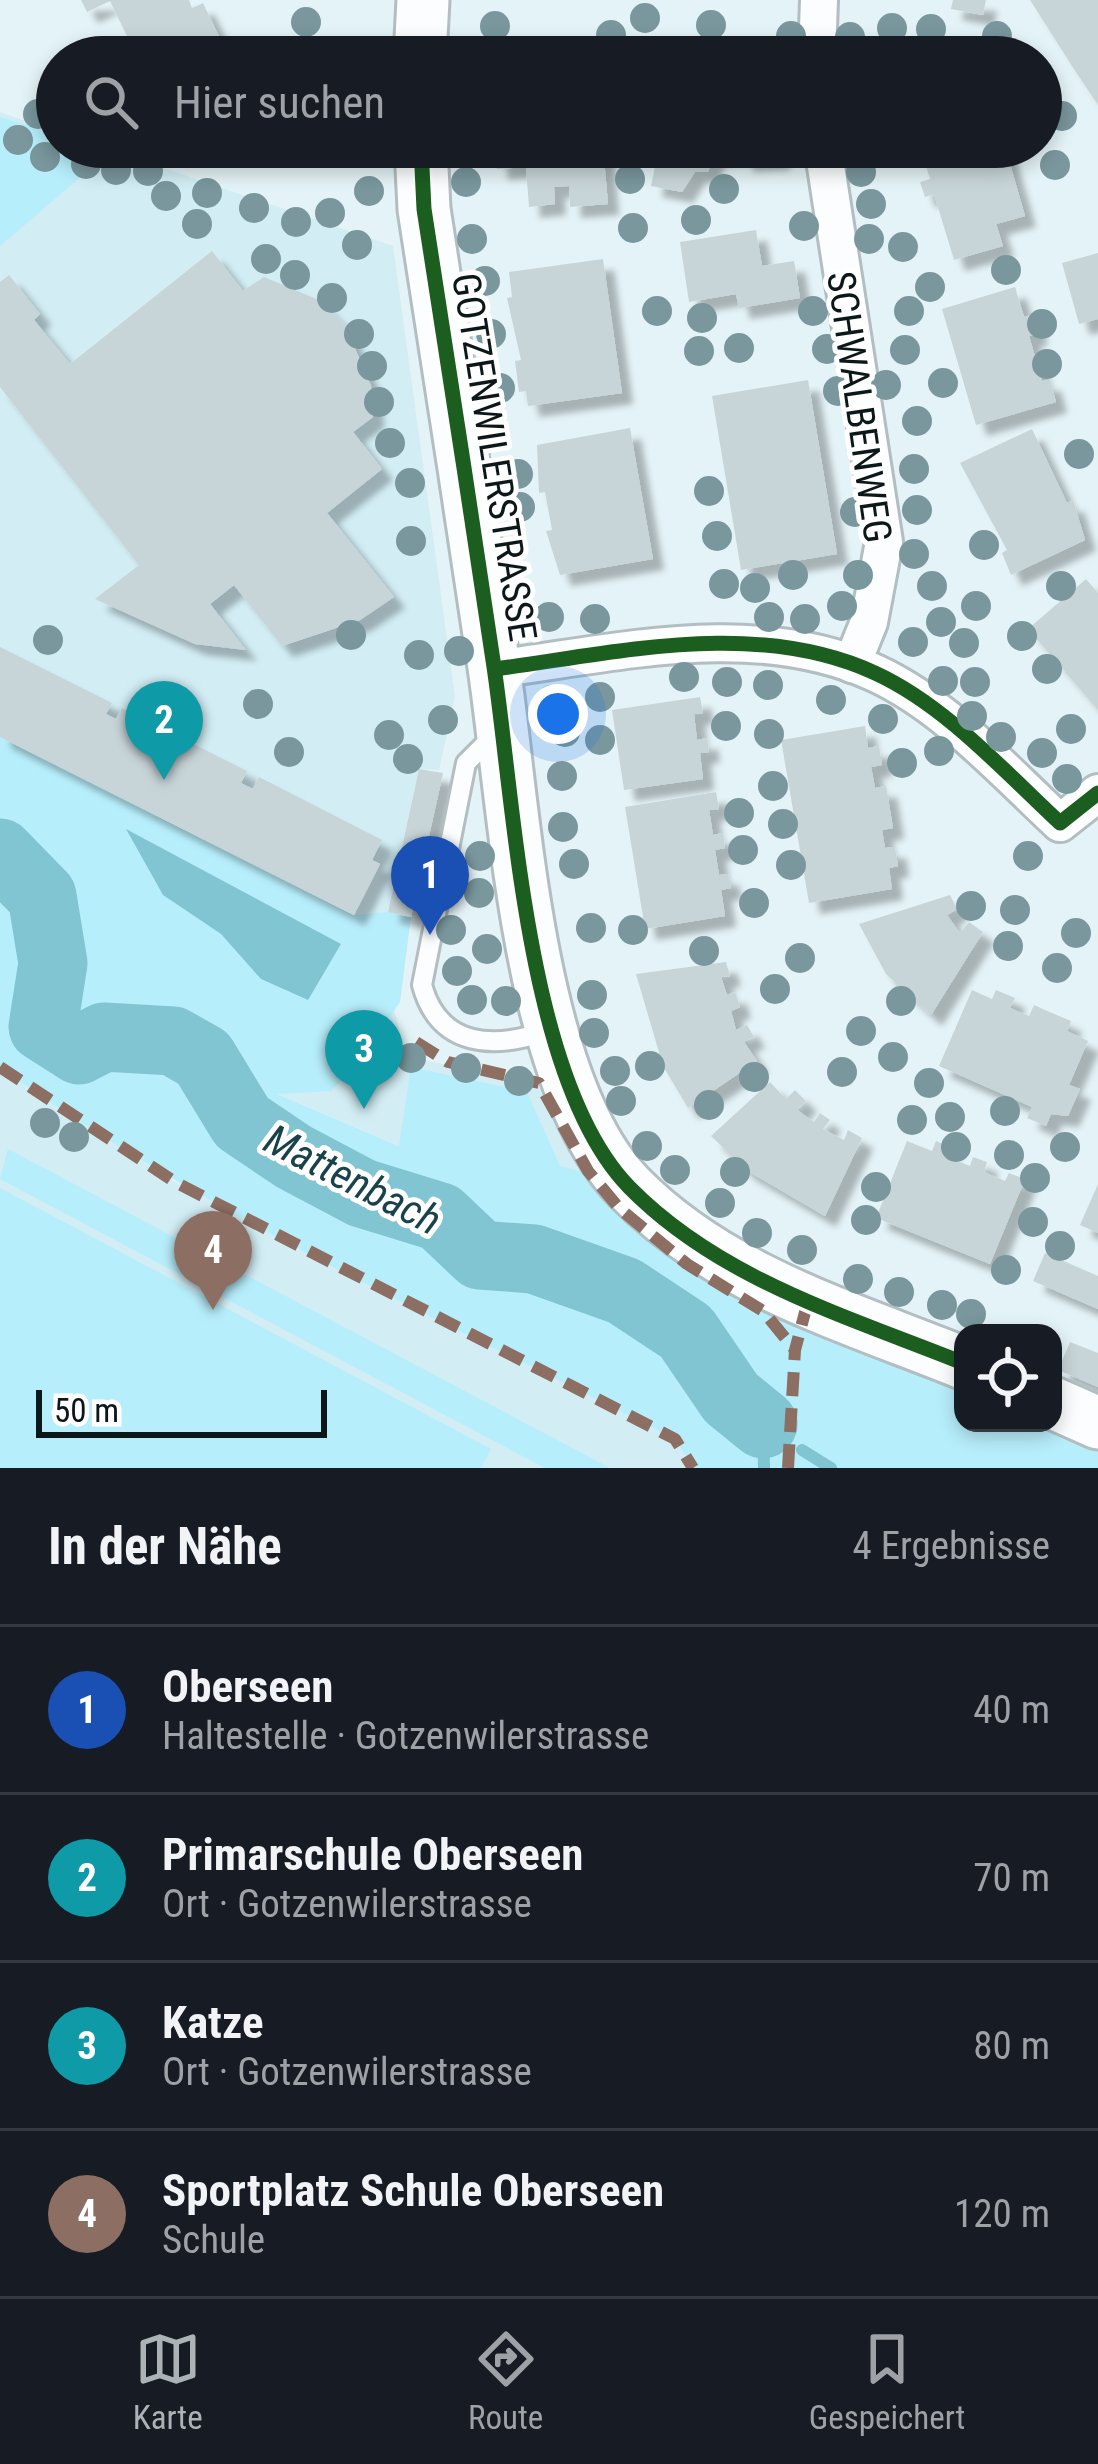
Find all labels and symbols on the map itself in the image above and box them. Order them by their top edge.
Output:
street label: SCHWALBENWEG [817,269,901,546]
street label: GOTZENWILERSTRASSE [442,270,546,644]
pin: 2 [125,681,203,780]
your location [528,684,588,744]
pin: 1 [391,836,469,935]
pin: 3 [325,1010,403,1109]
water label: Mattenbach [256,1114,449,1245]
pin: 4 [174,1211,252,1310]
scale bar [36,1384,327,1437]

